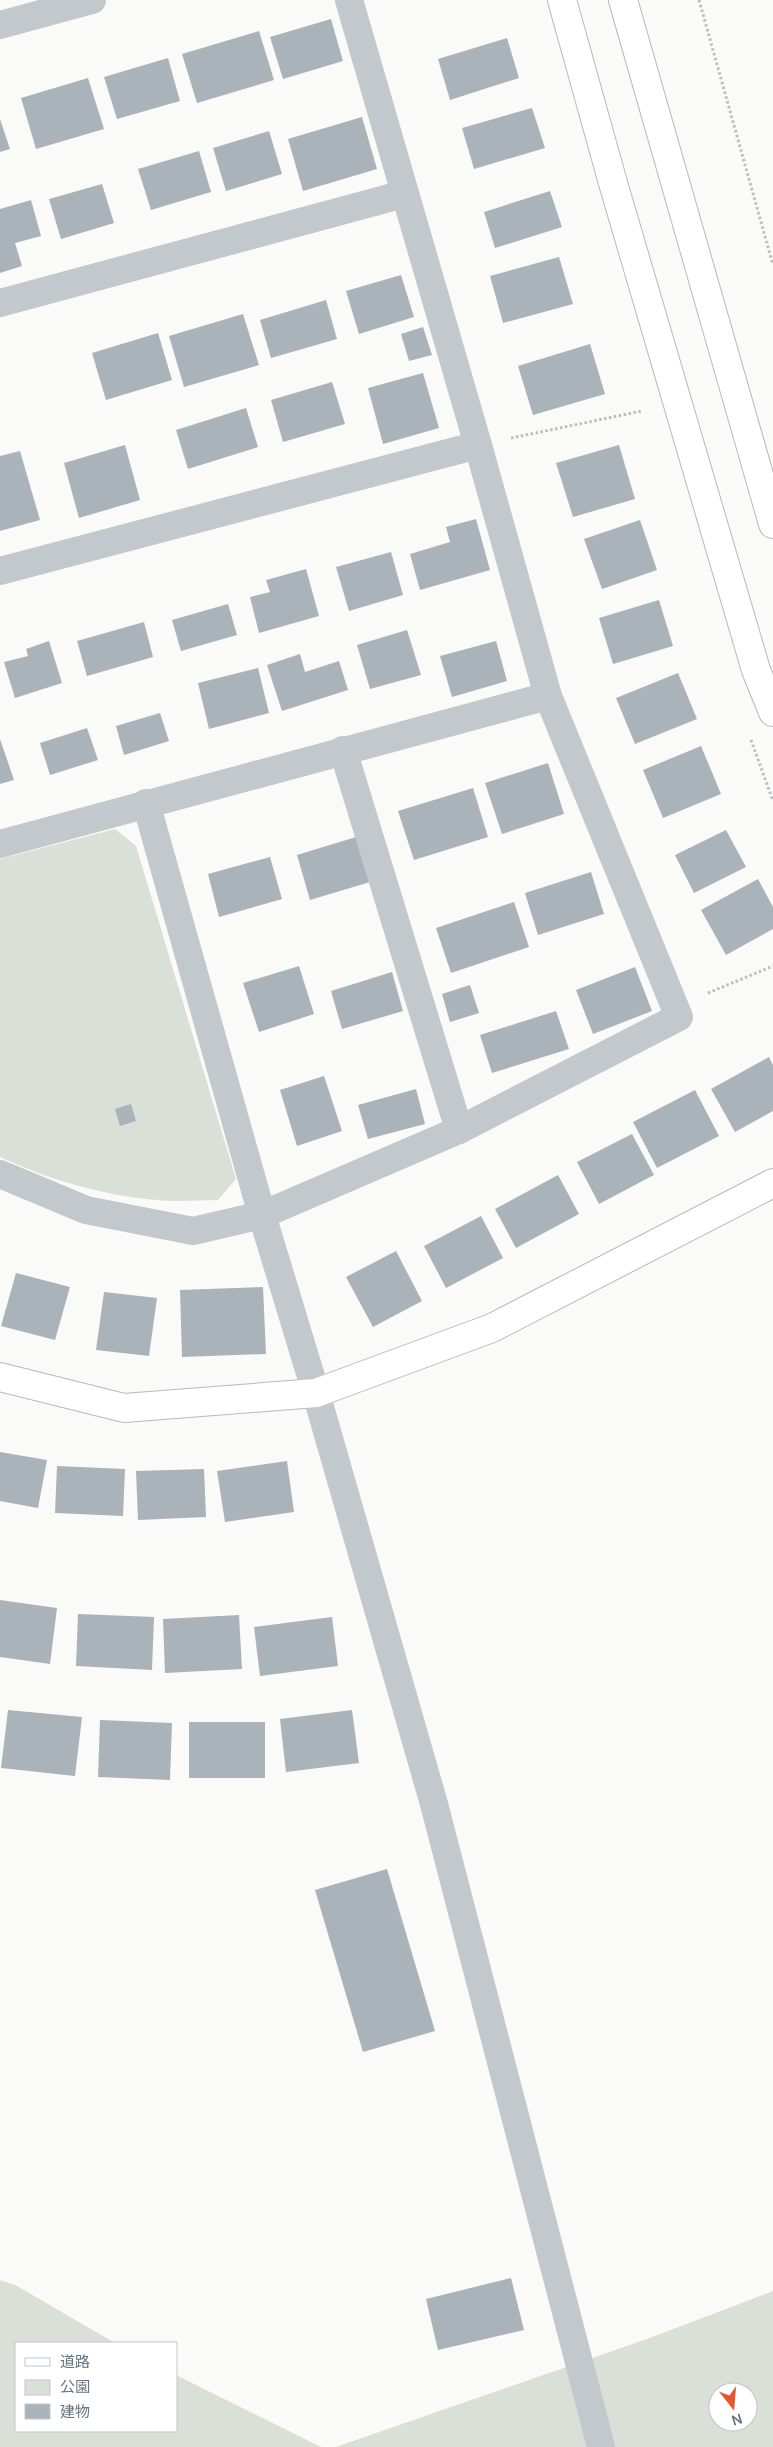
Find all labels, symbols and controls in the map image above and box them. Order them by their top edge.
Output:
legend [15,2342,178,2432]
text: 道路 [60,2351,90,2372]
text: 公園 [60,2376,90,2397]
north arrow [708,2382,758,2432]
text: 建物 [60,2401,90,2422]
text: N [729,2409,745,2430]

